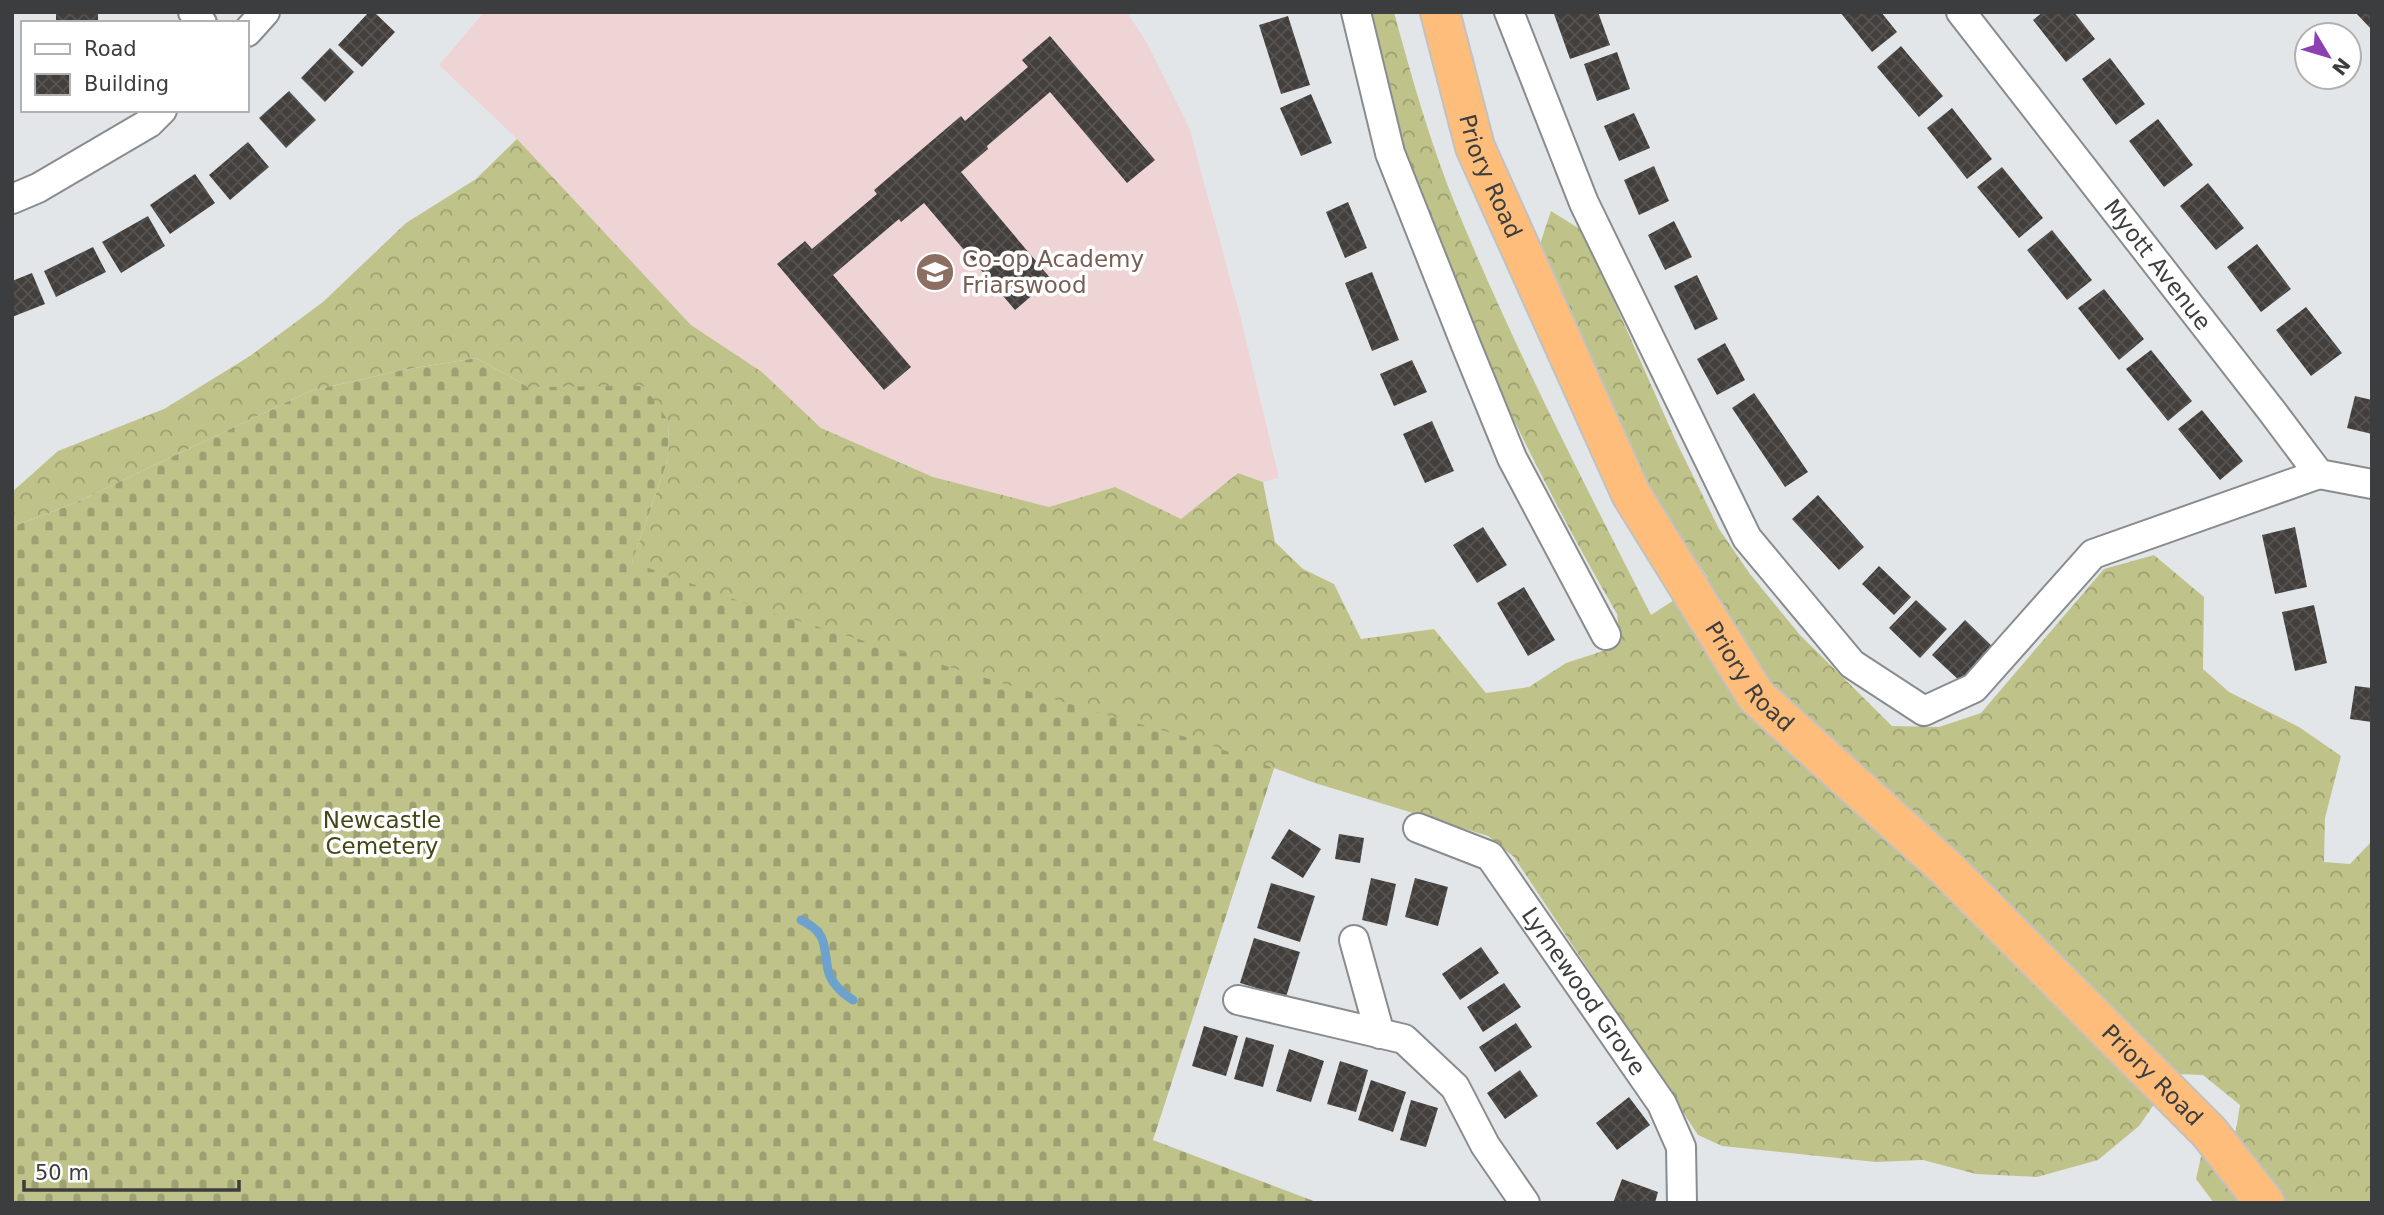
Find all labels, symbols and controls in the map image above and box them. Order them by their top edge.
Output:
legend [21,21,248,112]
north arrow [2293,21,2363,91]
text: Road [84,37,137,61]
text: N [2328,53,2355,80]
text: Building [84,72,169,96]
street label: Priory Road [1454,112,1527,242]
street label: Myott Avenue [2099,194,2217,335]
place label: Co-op Academy Friarswood [962,246,1144,298]
school or university icon: Co-op Academy Friarswood [914,251,956,293]
street label: Priory Road [1700,617,1799,737]
park label: Newcastle Cemetery [323,807,441,859]
street label: Lymewood Grove [1517,902,1651,1080]
street label: Priory Road [2097,1019,2208,1131]
scale bar [24,1148,240,1192]
text: 50 m [35,1161,89,1185]

